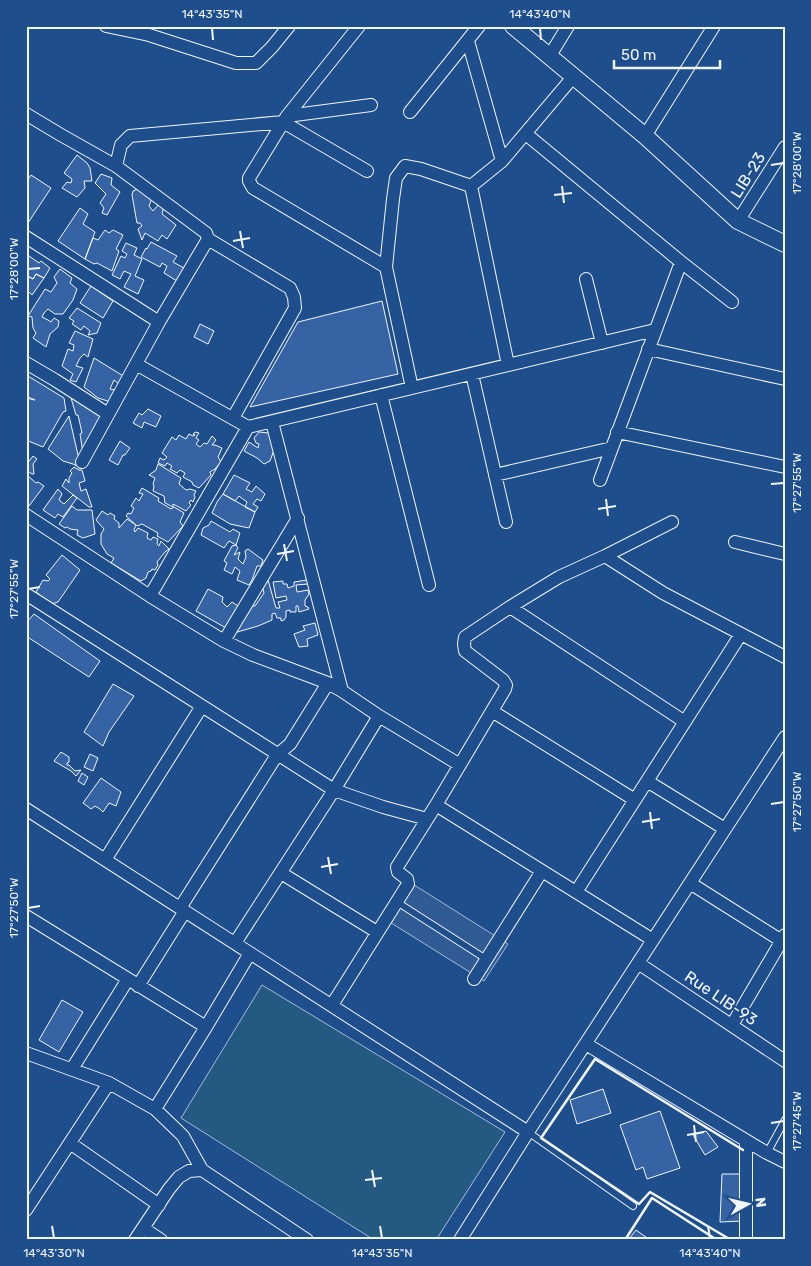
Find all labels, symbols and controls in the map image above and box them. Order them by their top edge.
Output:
text: 14°43'35"N [181,7,243,21]
text: 14°43'40"N [509,7,571,21]
scale bar [614,38,720,70]
text: 50 m [621,46,656,64]
text: 17°28'00"W [790,131,804,194]
street label: LIB-23 [727,149,769,201]
text: 17°28'00"W [7,237,21,300]
text: 17°27'55"W [790,453,804,513]
text: 17°27'55"W [7,559,21,619]
text: 17°27'50"W [790,771,804,832]
text: 17°27'50"W [7,877,21,938]
street label: Rue LIB-93 [681,967,761,1029]
text: 17°27'45"W [790,1091,804,1151]
north arrow [724,1178,774,1228]
text: N [751,1196,769,1208]
text: 14°43'30"N [23,1246,85,1260]
text: 14°43'35"N [351,1246,413,1260]
text: 14°43'40"N [679,1246,741,1260]

